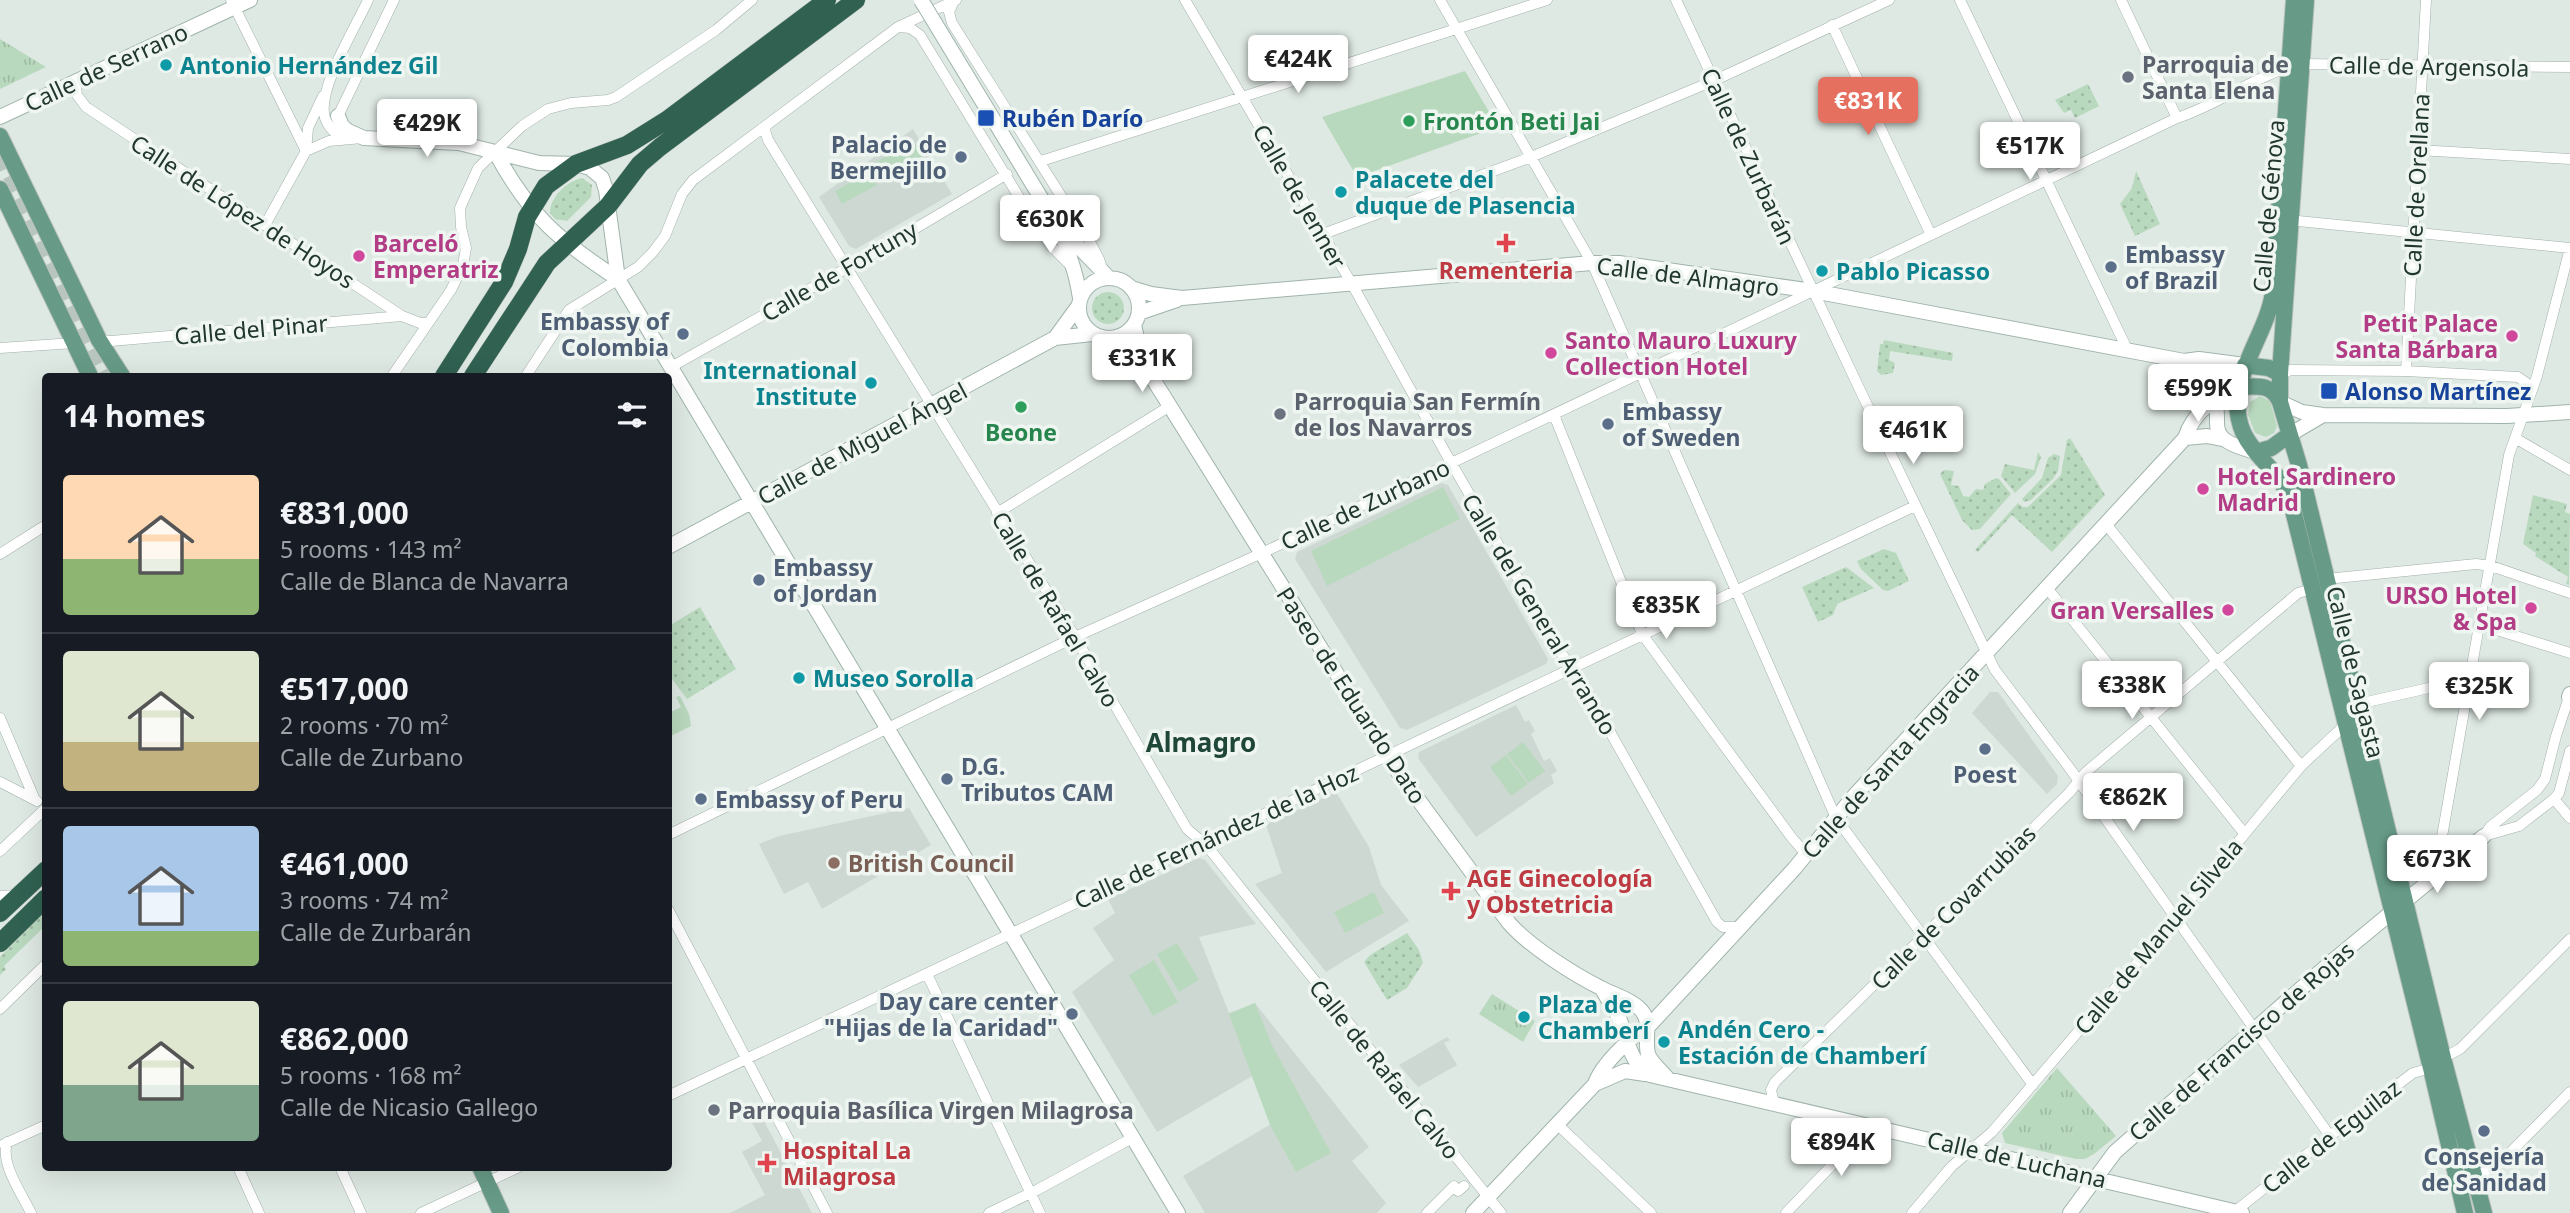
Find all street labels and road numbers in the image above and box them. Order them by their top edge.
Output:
street label: Calle de Serrano [19,15,193,119]
street label: Calle de Argensola [2329,48,2529,84]
street label: Calle de Zurbarán [1694,62,1804,250]
street label: Calle de Orellana [2395,93,2437,277]
street label: Calle de Jenner [1246,118,1354,274]
street label: Calle de Génova [2245,118,2291,294]
street label: Calle de López de Hoyos [125,126,361,296]
street label: Calle de Fortuny [755,213,923,329]
street label: Calle de Almagro [1595,249,1781,303]
street label: Calle del Pinar [173,306,329,352]
street label: Calle de Miguel Ángel [751,374,973,512]
street label: Calle de Zurbano [1275,451,1455,557]
street label: Calle del General Arrando [1455,487,1625,741]
street label: Calle de Rafael Calvo [985,505,1127,713]
street label: Paseo de Eduardo Dato [1270,580,1434,810]
street label: Calle de Sagasta [2319,583,2393,761]
street label: Calle de Santa Engracia [1794,657,1986,865]
street label: Calle de Fernández de la Hoz [1069,756,1363,916]
street label: Calle de Covarrubias [1863,817,2043,997]
street label: Calle de Manuel Silvela [2067,831,2249,1041]
street label: Calle de Francisco de Rojas [2121,934,2361,1148]
street label: Calle de Rafael Calvo [1302,972,1468,1166]
street label: Calle de Eguilaz [2255,1072,2407,1200]
street label: Calle de Luchana [1924,1123,2110,1195]

